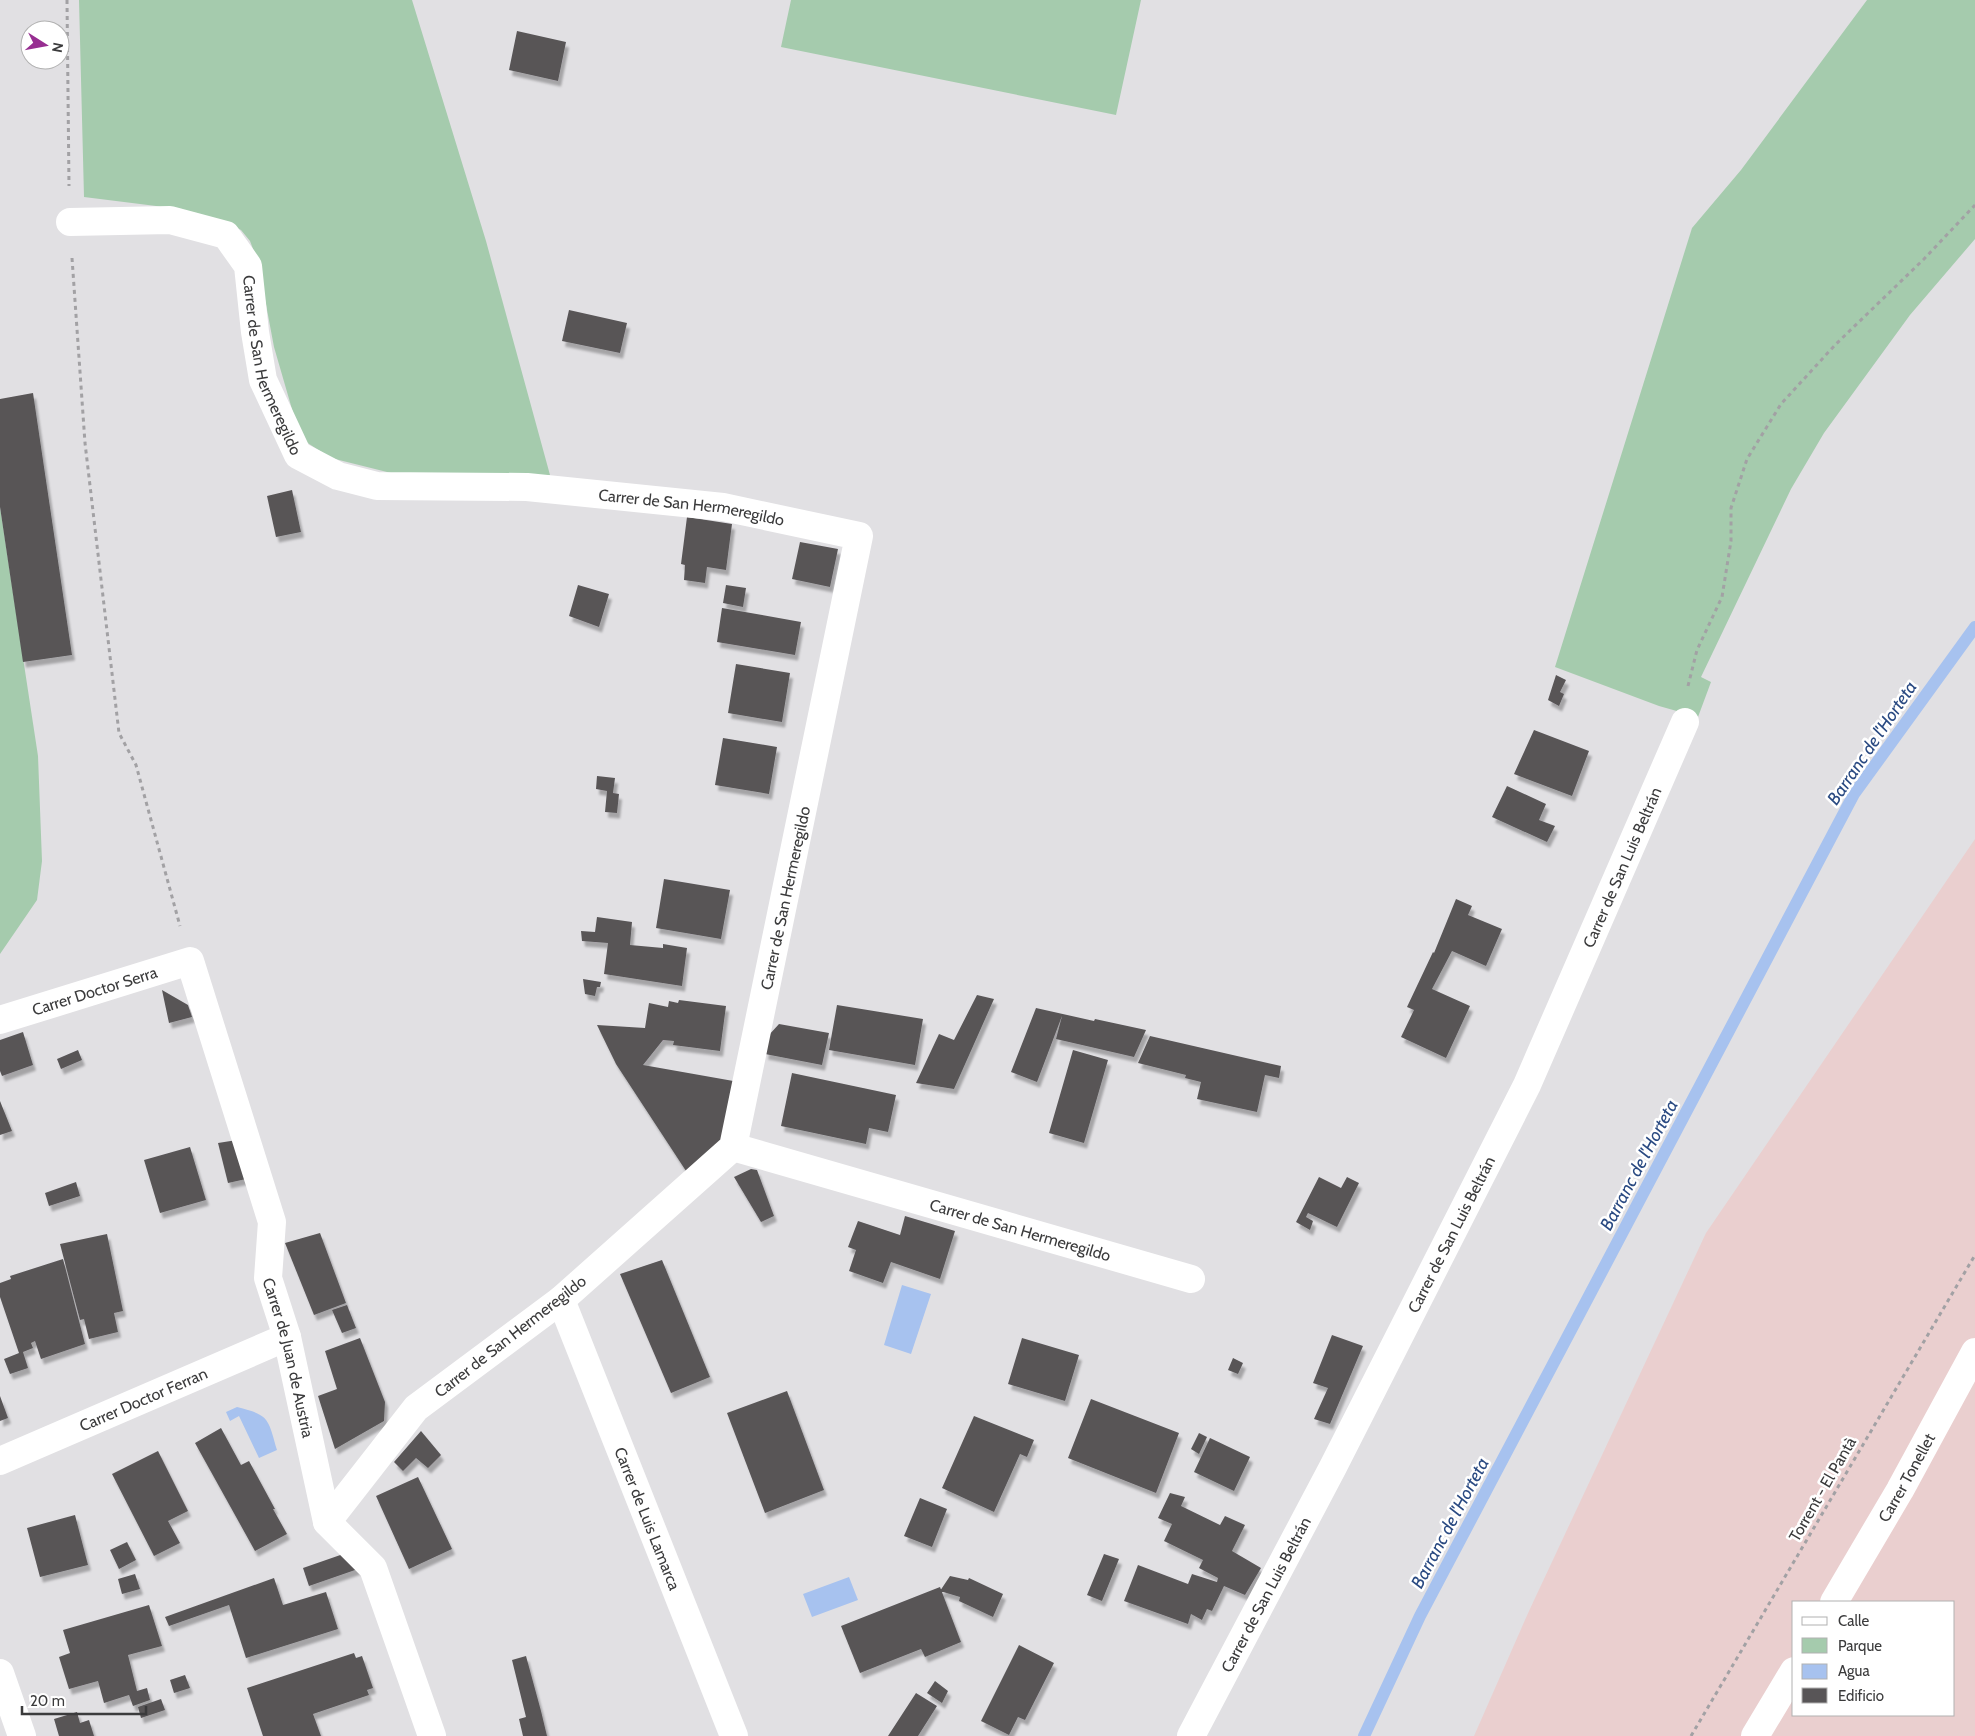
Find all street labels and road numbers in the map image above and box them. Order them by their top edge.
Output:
street label: Carrer de San Hermeregildo [239,274,306,458]
street label: Carrer de San Hermeregildo [598,485,786,530]
street label: Carrer de San Luis Beltrán [1579,784,1665,951]
street label: Carrer de San Hermeregildo [757,804,814,992]
street label: Carrer Doctor Serra [30,963,160,1019]
street label: Carrer de San Luis Beltrán [1404,1153,1499,1316]
street label: Carrer de San Hermeregildo [927,1195,1113,1265]
street label: Carrer de San Hermeregildo [431,1271,590,1401]
street label: Carrer de Juan de Austria [258,1275,318,1440]
street label: Carrer Doctor Ferran [77,1364,210,1436]
street label: Carrer Tonellet [1874,1430,1939,1526]
street label: Torrent - El Pantà [1785,1434,1860,1545]
street label: Carrer de Luis Lamarca [610,1444,684,1593]
street label: Carrer de San Luis Beltrán [1217,1514,1315,1676]

